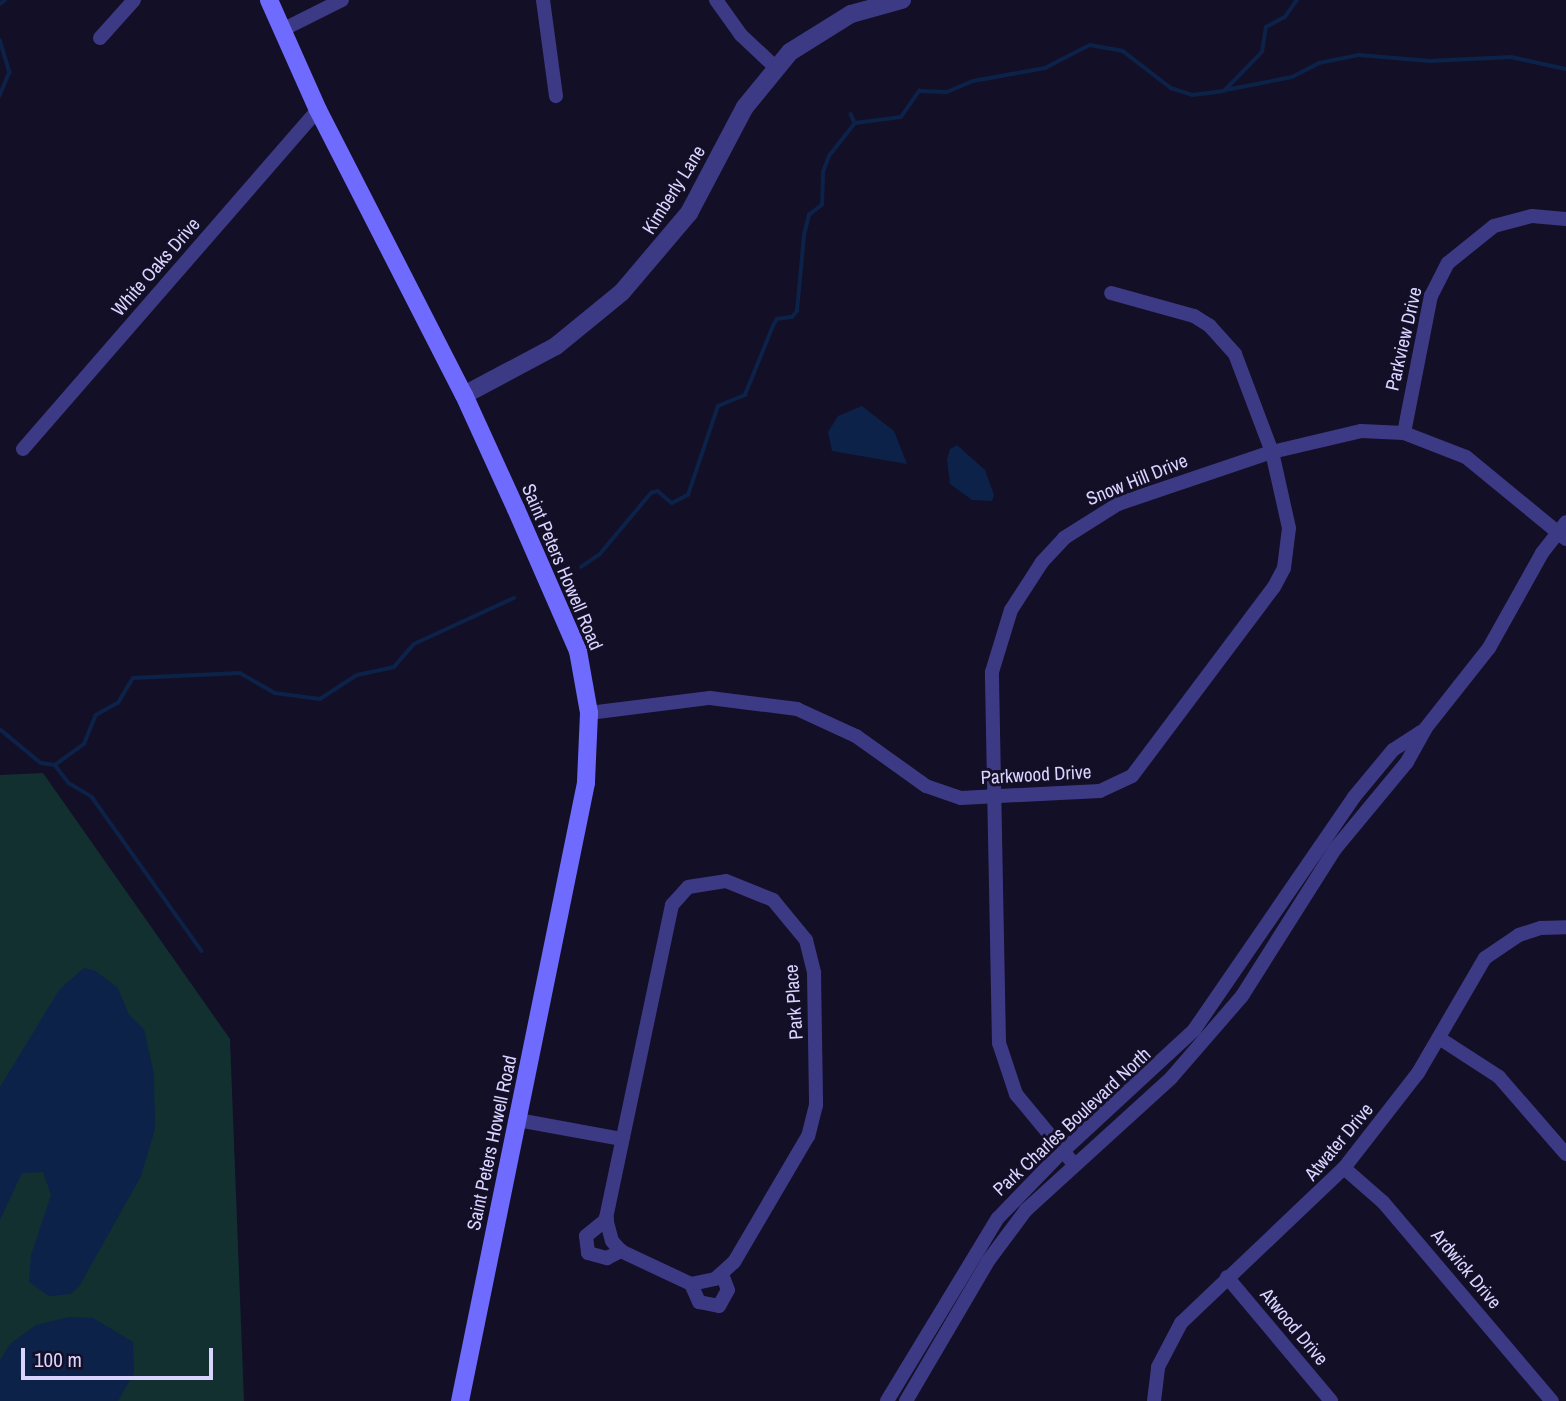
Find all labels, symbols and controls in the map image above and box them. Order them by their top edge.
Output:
street label: Kimberly Lane [638,141,710,239]
street label: White Oaks Drive [107,213,205,321]
street label: Parkview Drive [1381,285,1427,393]
street label: Snow Hill Drive [1083,449,1191,511]
street label: Saint Peters Howell Road [517,480,607,654]
street label: Parkwood Drive [980,761,1092,789]
street label: Park Place [780,964,808,1040]
street label: Park Charles Boulevard North [989,1043,1155,1201]
street label: Saint Peters Howell Road [462,1053,522,1233]
street label: Atwater Drive [1300,1099,1378,1185]
street label: Ardwick Drive [1426,1225,1506,1313]
street label: Atwood Drive [1255,1284,1333,1370]
scale bar [24,1334,217,1378]
text: 100 m [34,1345,82,1374]

